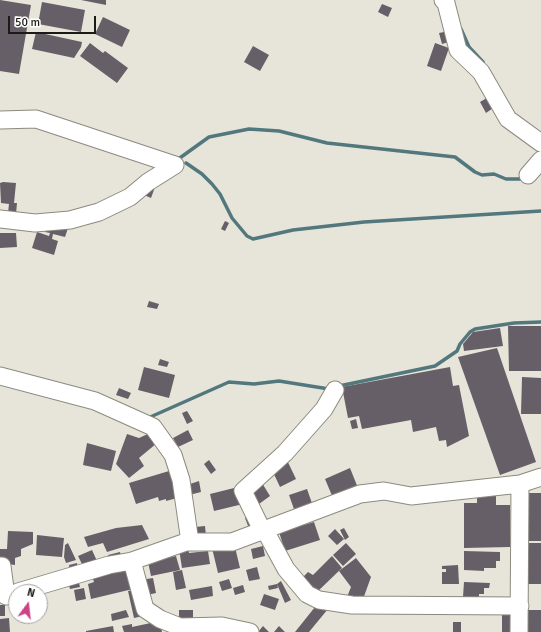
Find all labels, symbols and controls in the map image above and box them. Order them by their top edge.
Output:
scale bar [10,8,98,34]
text: 50 m [15,15,40,30]
north arrow [8,584,48,624]
text: N [26,586,36,600]

